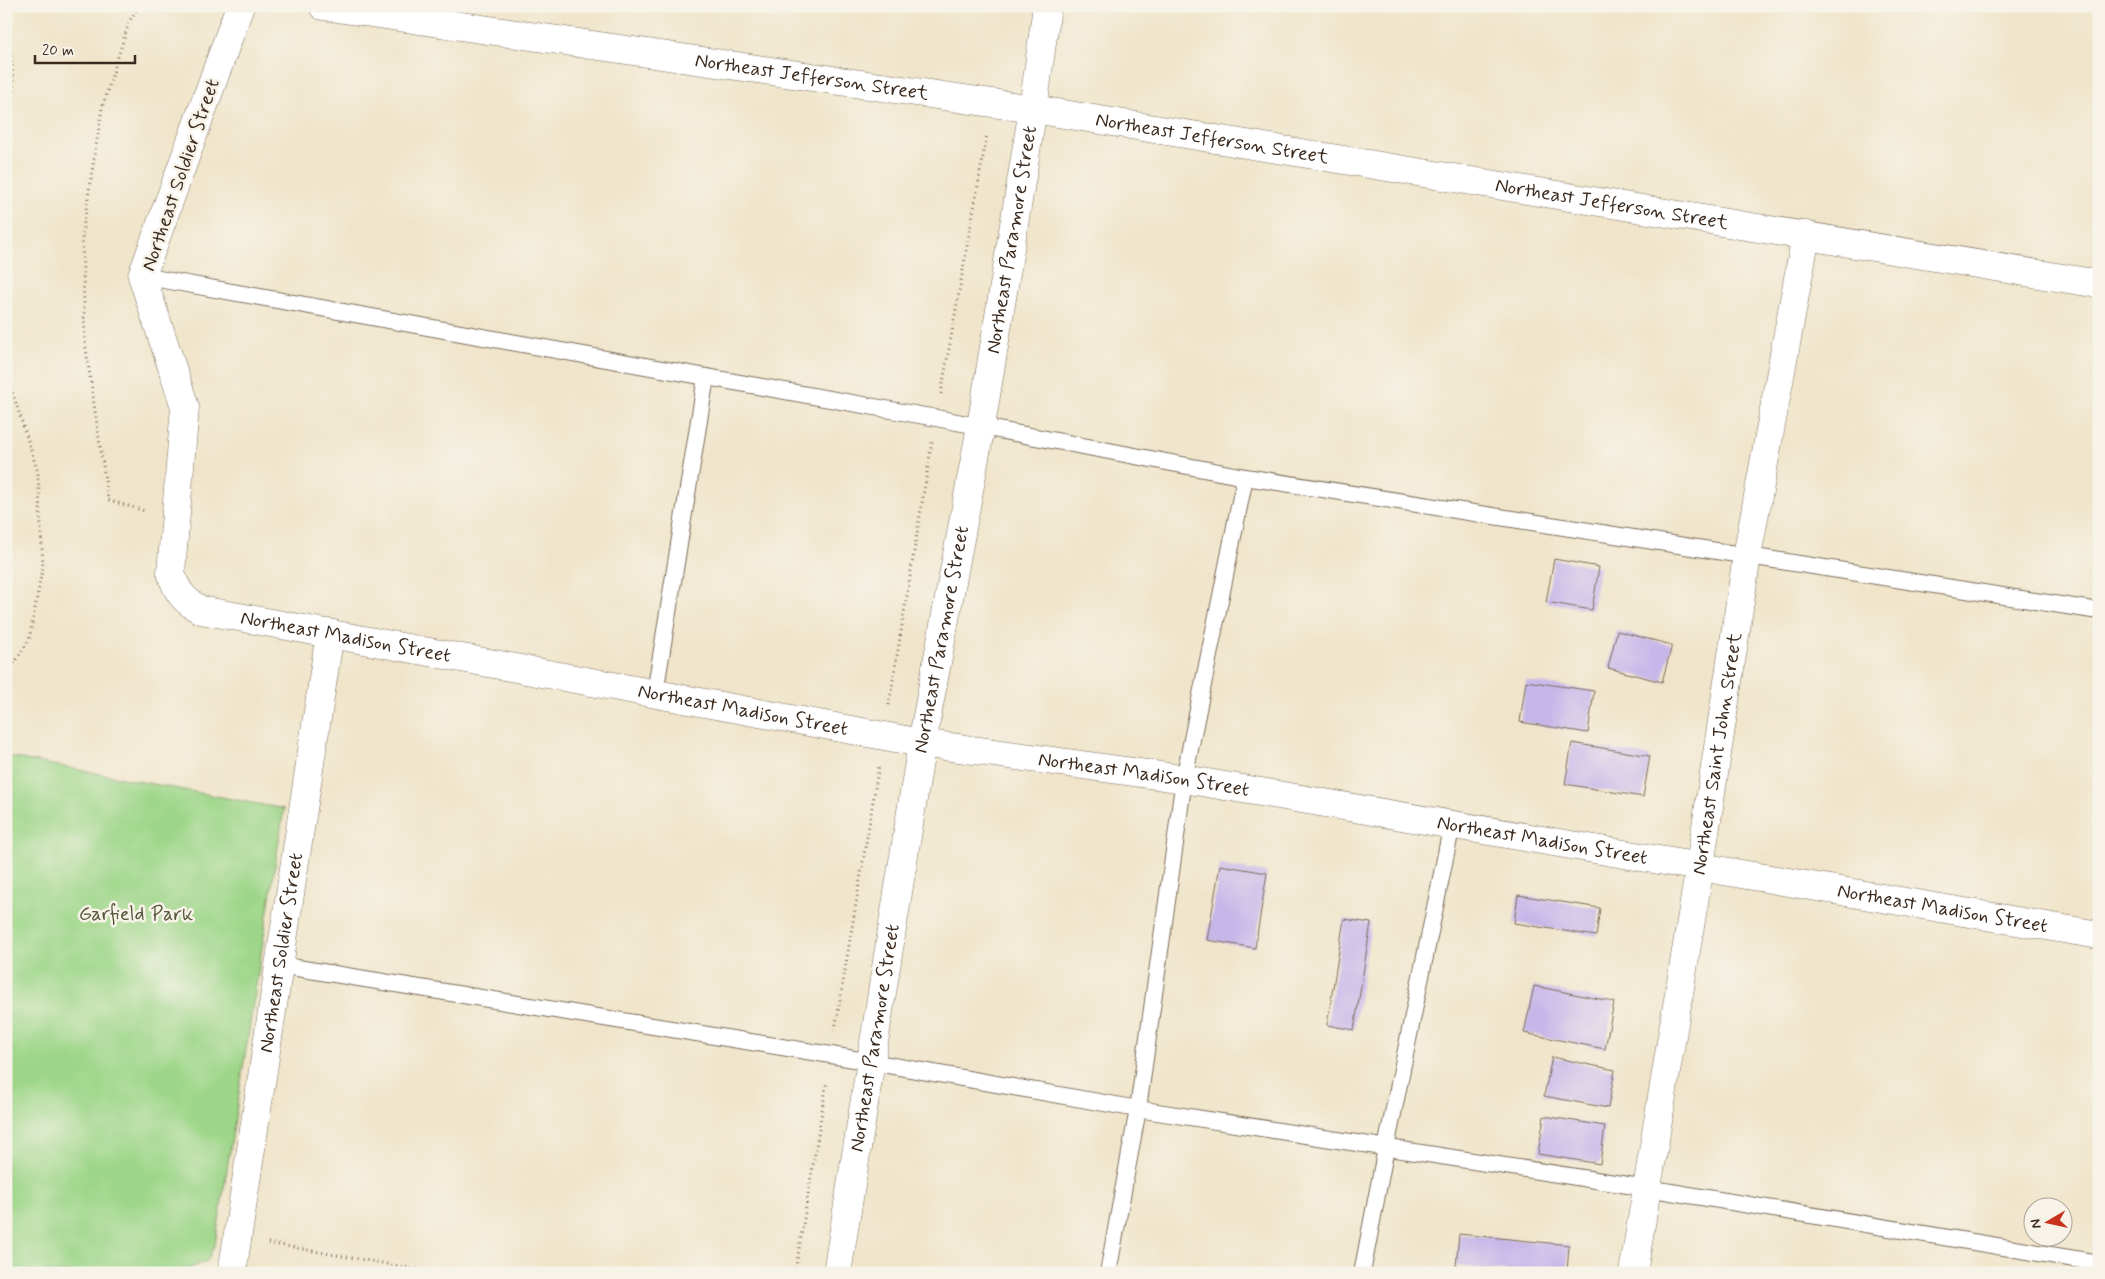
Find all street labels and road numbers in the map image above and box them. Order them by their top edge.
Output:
street label: Northeast Jefferson Street [693,47,931,107]
street label: Northeast Soldier Street [135,75,227,275]
street label: Northeast Jefferson Street [1094,106,1331,171]
street label: Northeast Paramore Street [980,124,1044,356]
street label: Northeast Jefferson Street [1493,172,1731,236]
street label: Northeast Paramore Street [907,524,976,755]
street label: Northeast Madison Street [238,604,453,669]
street label: Northeast Saint John Street [1685,630,1749,877]
street label: Northeast Madison Street [636,677,850,743]
street label: Northeast Madison Street [1036,746,1252,803]
street label: Northeast Madison Street [1435,809,1650,871]
street label: Northeast Soldier Street [252,851,310,1055]
street label: Northeast Madison Street [1835,877,2050,940]
street label: Northeast Paramore Street [843,922,906,1154]

